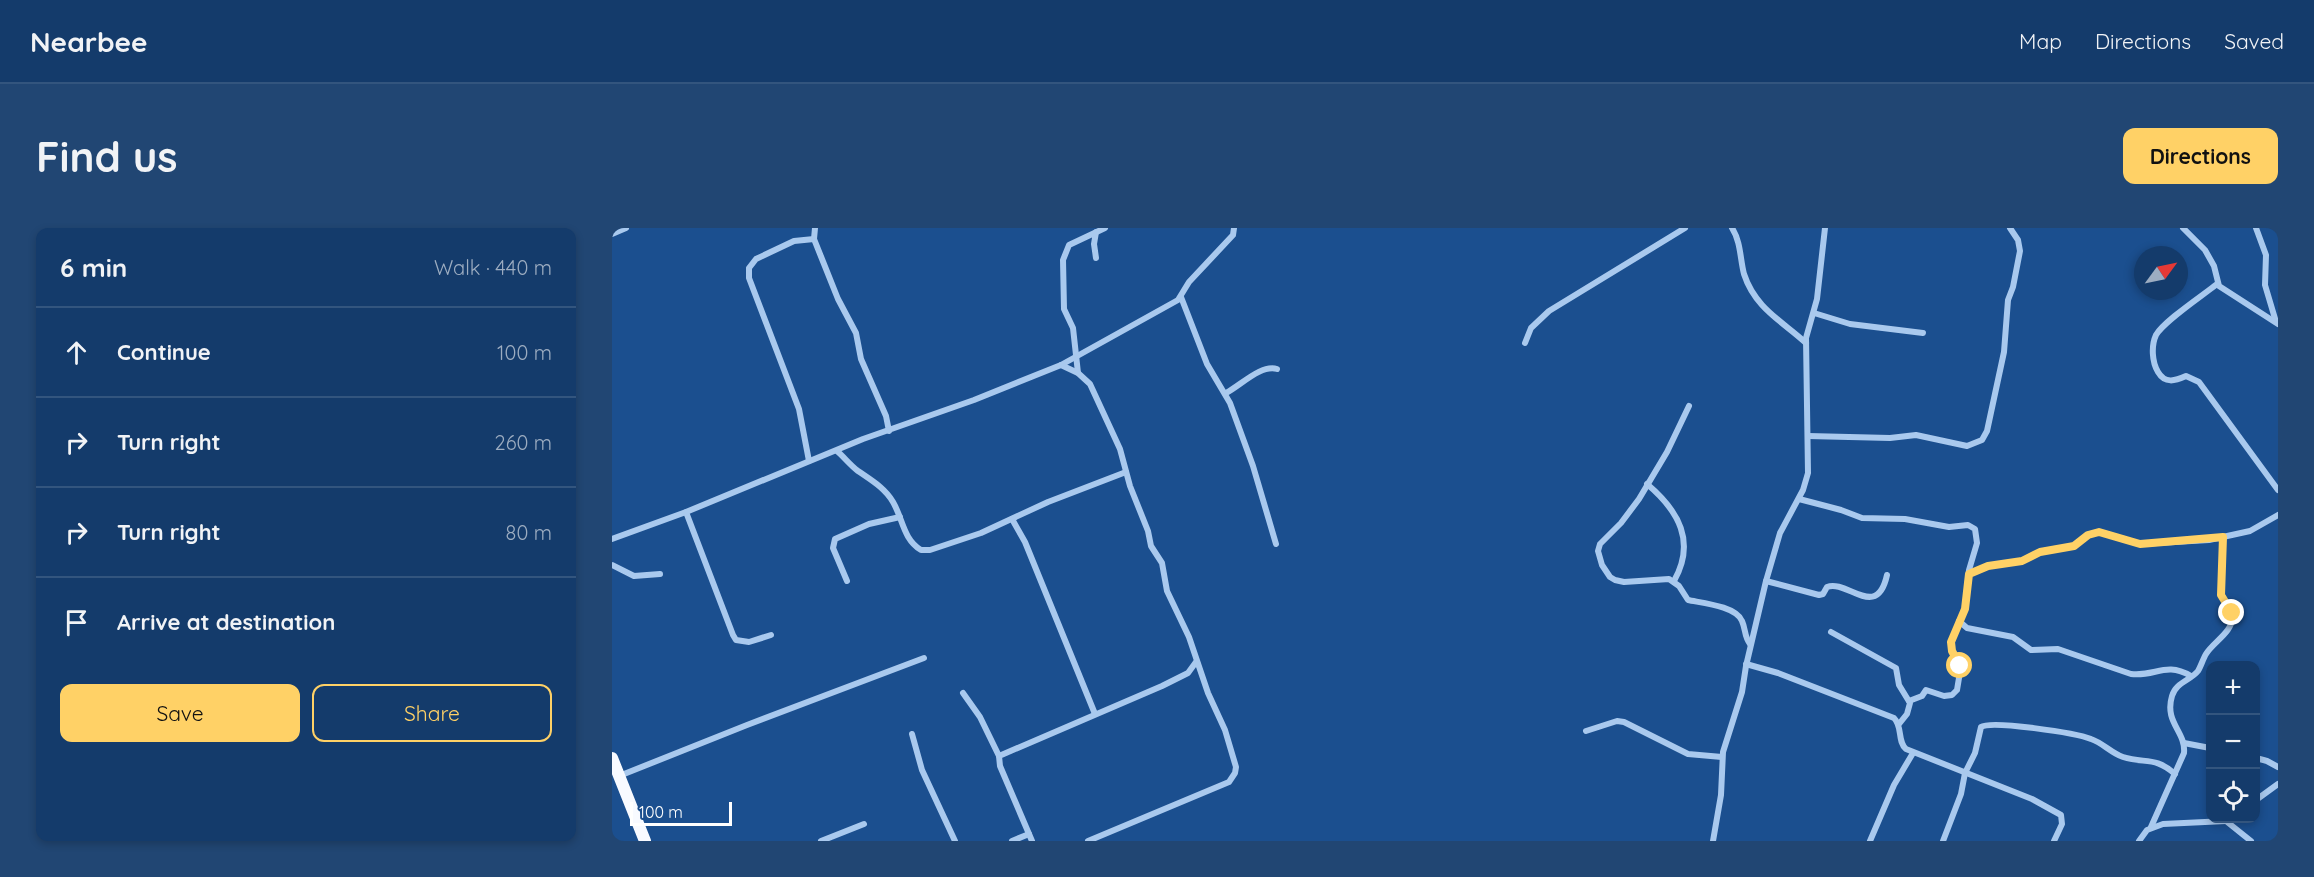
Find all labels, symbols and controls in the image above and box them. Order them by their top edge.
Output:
text: Nearbee [30,24,148,59]
text: Map [2019,28,2062,54]
text: Directions [2095,28,2191,54]
text: Saved [2224,28,2284,54]
button: Directions [2123,128,2278,184]
text: Find us [36,130,178,183]
north arrow [2134,246,2188,300]
text: 6 min [60,251,127,284]
text: Walk · 440 m [434,255,552,280]
icon: ahead [60,336,93,369]
text: Continue [117,338,211,366]
text: 100 m [497,340,552,365]
icon: right [60,426,93,459]
text: Turn right [117,428,221,456]
text: 260 m [495,430,552,455]
icon: right [60,516,93,549]
text: Turn right [117,518,221,546]
text: 80 m [506,520,552,545]
route end [2218,599,2244,625]
icon: arrive [60,606,93,639]
text: Arrive at destination [117,608,335,636]
route start [1946,652,1972,678]
map controls [2206,661,2260,823]
button: + [2206,661,2260,715]
button: Save [60,684,300,742]
button: Share [312,684,552,742]
button: − [2206,715,2260,769]
button: locate [2206,769,2260,823]
scale bar [630,799,732,826]
text: 100 m [639,802,683,822]

